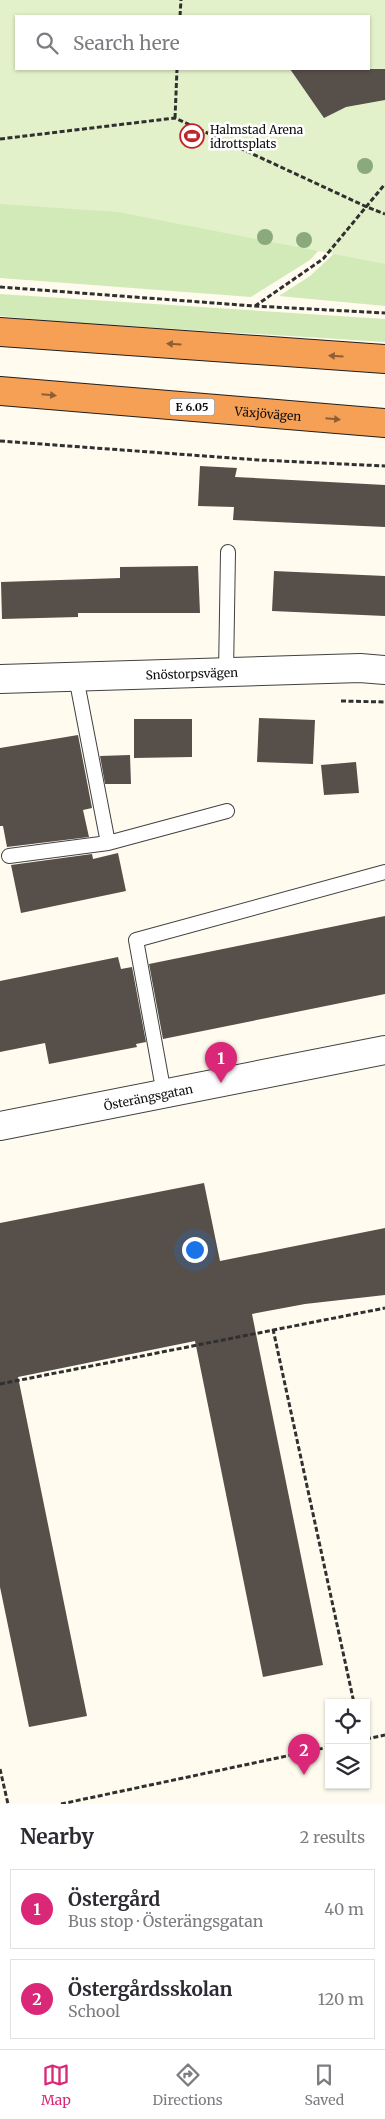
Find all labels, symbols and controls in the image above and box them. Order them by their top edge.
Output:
search box [15,15,370,70]
icon: search [33,29,61,57]
text: Search here [73,31,180,55]
place label: Halmstad Arena idrottsplats [210,122,304,151]
sports icon: Halmstad Arena idrottsplats [179,123,205,149]
one-way arrow [166,340,182,348]
one-way arrow [328,351,344,359]
one-way arrow [41,391,57,399]
road number: E 6.05 [170,398,214,416]
street label: Växjövägen [233,403,302,424]
one-way arrow [325,415,341,423]
street label: Snöstorpsvägen [145,664,238,682]
pin: 1 [205,1042,237,1083]
street label: Österängsgatan [102,1081,194,1113]
your location [182,1237,208,1263]
map controls [325,1699,370,1789]
button: locate [325,1699,370,1744]
pin: 2 [288,1734,320,1775]
button: layers [325,1744,370,1789]
text: Nearby [20,1823,94,1850]
text: 2 results [300,1827,365,1847]
text: Östergård [68,1887,160,1911]
text: 1 [33,1899,41,1919]
text: 40 m [324,1899,364,1919]
text: Bus stop · Österängsgatan [68,1911,263,1931]
text: Östergårdsskolan [68,1977,232,2001]
text: 2 [32,1989,42,2009]
text: 120 m [318,1989,364,2009]
text: School [68,2001,120,2021]
tab: Map [41,2061,71,2109]
tab: Directions [153,2061,223,2109]
tab: Saved [304,2061,344,2109]

